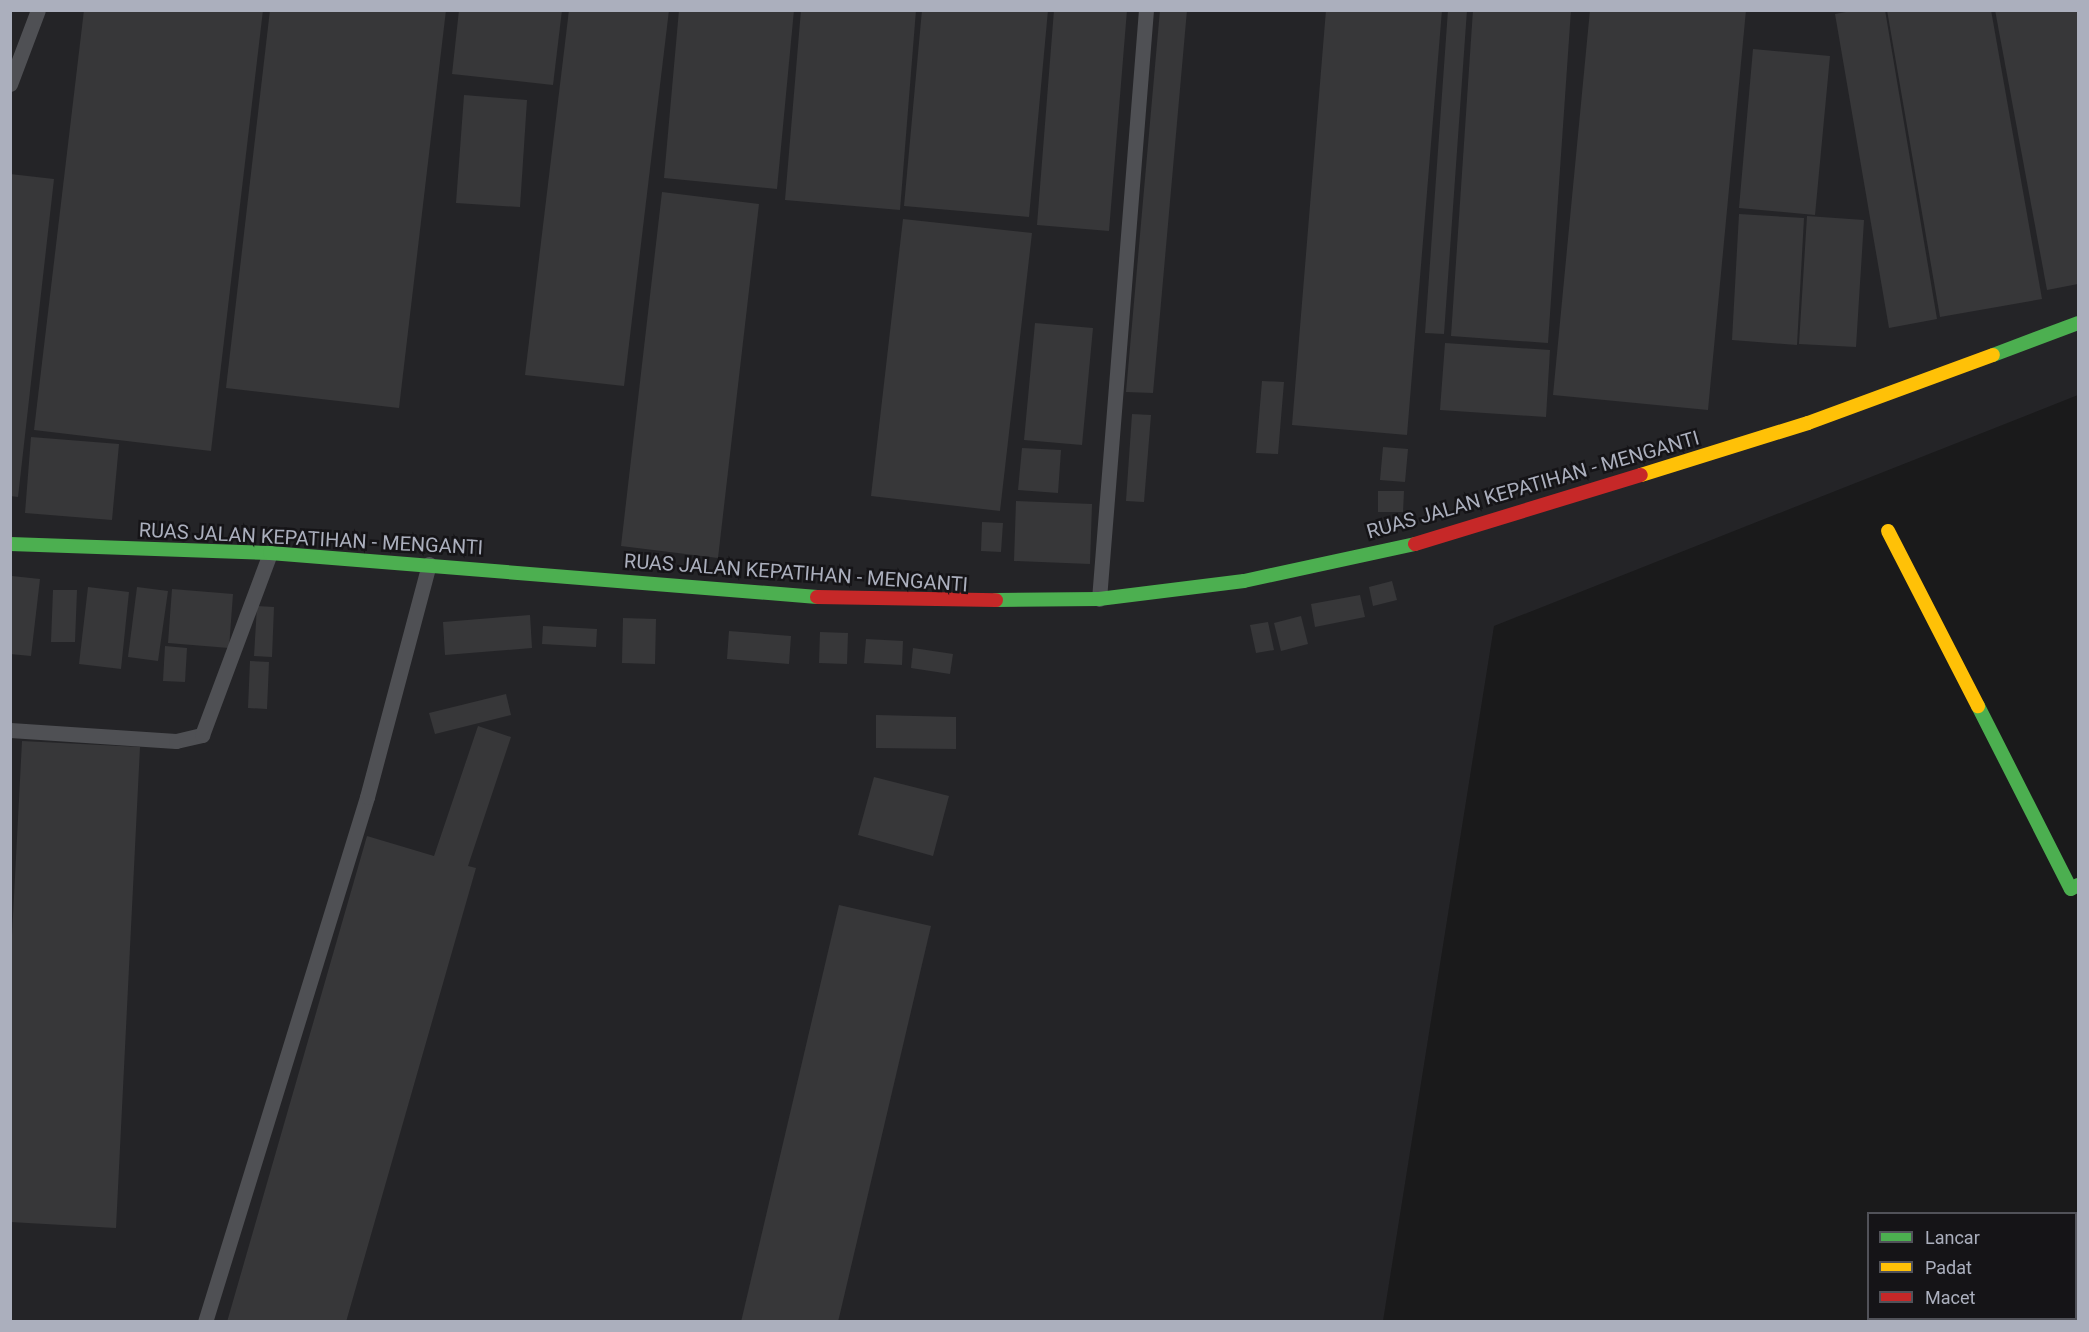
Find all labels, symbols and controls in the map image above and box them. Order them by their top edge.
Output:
street label: RUAS JALAN KEPATIHAN - MENGANTI [1364,426,1702,544]
street label: RUAS JALAN KEPATIHAN - MENGANTI [138,518,484,560]
street label: RUAS JALAN KEPATIHAN - MENGANTI [623,549,969,597]
legend [1867,1212,2077,1320]
text: Lancar [1925,1227,1980,1248]
text: Padat [1925,1257,1972,1278]
text: Macet [1925,1287,1975,1308]

